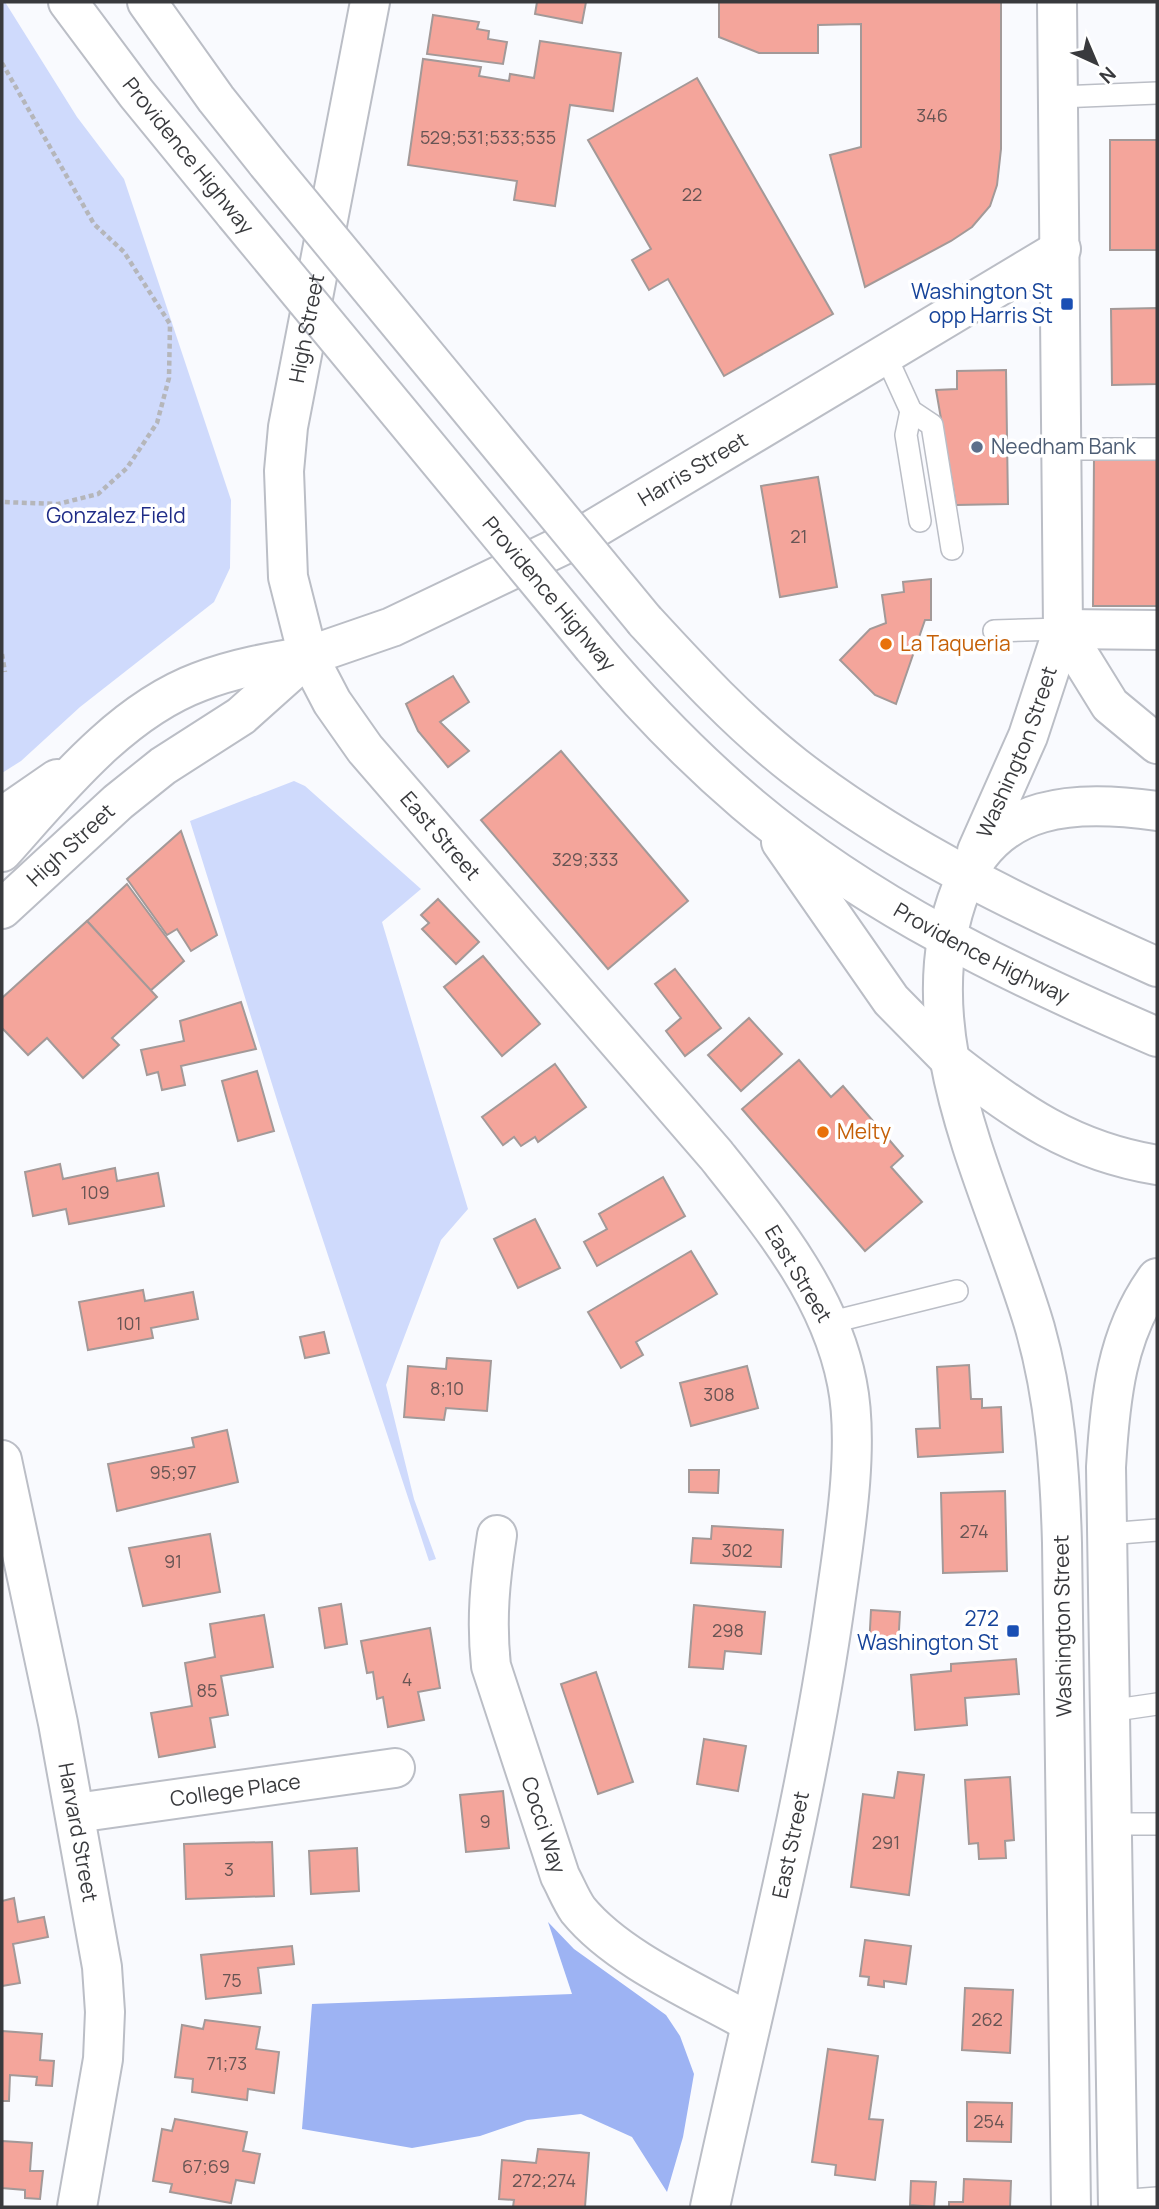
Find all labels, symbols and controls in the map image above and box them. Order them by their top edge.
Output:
north arrow [1061,28,1131,98]
text: N [1094,61,1122,89]
street label: Providence Highway [117,71,261,240]
house number: 346 [916,103,948,127]
house number: 529;531;533;535 [420,125,556,149]
house number: 22 [682,182,702,206]
street label: High Street [282,272,330,385]
place label: Washington St opp Harris St [911,277,1053,329]
marker: Washington St opp Harris St [1059,296,1075,312]
street label: Harris Street [633,425,753,512]
place label: Needham Bank [991,432,1137,460]
marker: Needham Bank [969,439,985,455]
park label: Gonzalez Field [46,501,186,529]
street label: Providence Highway [477,510,623,677]
house number: 21 [790,524,808,548]
place label: La Taqueria [900,629,1011,657]
marker: La Taqueria [878,636,894,652]
street label: Washington Street [970,662,1063,842]
street label: East Street [394,785,487,886]
street label: High Street [20,797,120,892]
house number: 329;333 [552,847,618,871]
street label: Providence Highway [889,896,1074,1009]
place label: Melty [837,1117,891,1145]
marker: Melty [815,1124,831,1140]
house number: 109 [80,1180,110,1204]
street label: East Street [759,1220,839,1327]
house number: 101 [116,1311,142,1335]
house number: 8;10 [430,1376,464,1400]
house number: 308 [703,1382,735,1406]
house number: 95;97 [149,1460,197,1484]
house number: 274 [959,1519,989,1543]
street label: Washington Street [1046,1535,1078,1717]
house number: 302 [721,1538,753,1562]
house number: 91 [164,1549,182,1573]
place label: 272 Washington St [857,1604,999,1656]
house number: 298 [712,1618,744,1642]
marker: 272 Washington St [1005,1623,1021,1639]
house number: 4 [402,1667,412,1691]
house number: 85 [197,1678,217,1702]
street label: Harvard Street [52,1760,105,1904]
street label: College Place [168,1766,302,1813]
street label: Cocci Way [515,1773,573,1877]
street label: East Street [765,1789,815,1901]
house number: 9 [479,1809,491,1833]
house number: 291 [872,1830,900,1854]
house number: 3 [224,1857,234,1881]
house number: 75 [222,1968,242,1992]
house number: 262 [971,2007,1003,2031]
house number: 71;73 [207,2051,247,2075]
house number: 254 [973,2109,1005,2133]
house number: 67;69 [182,2154,230,2178]
house number: 272;274 [512,2168,576,2192]

